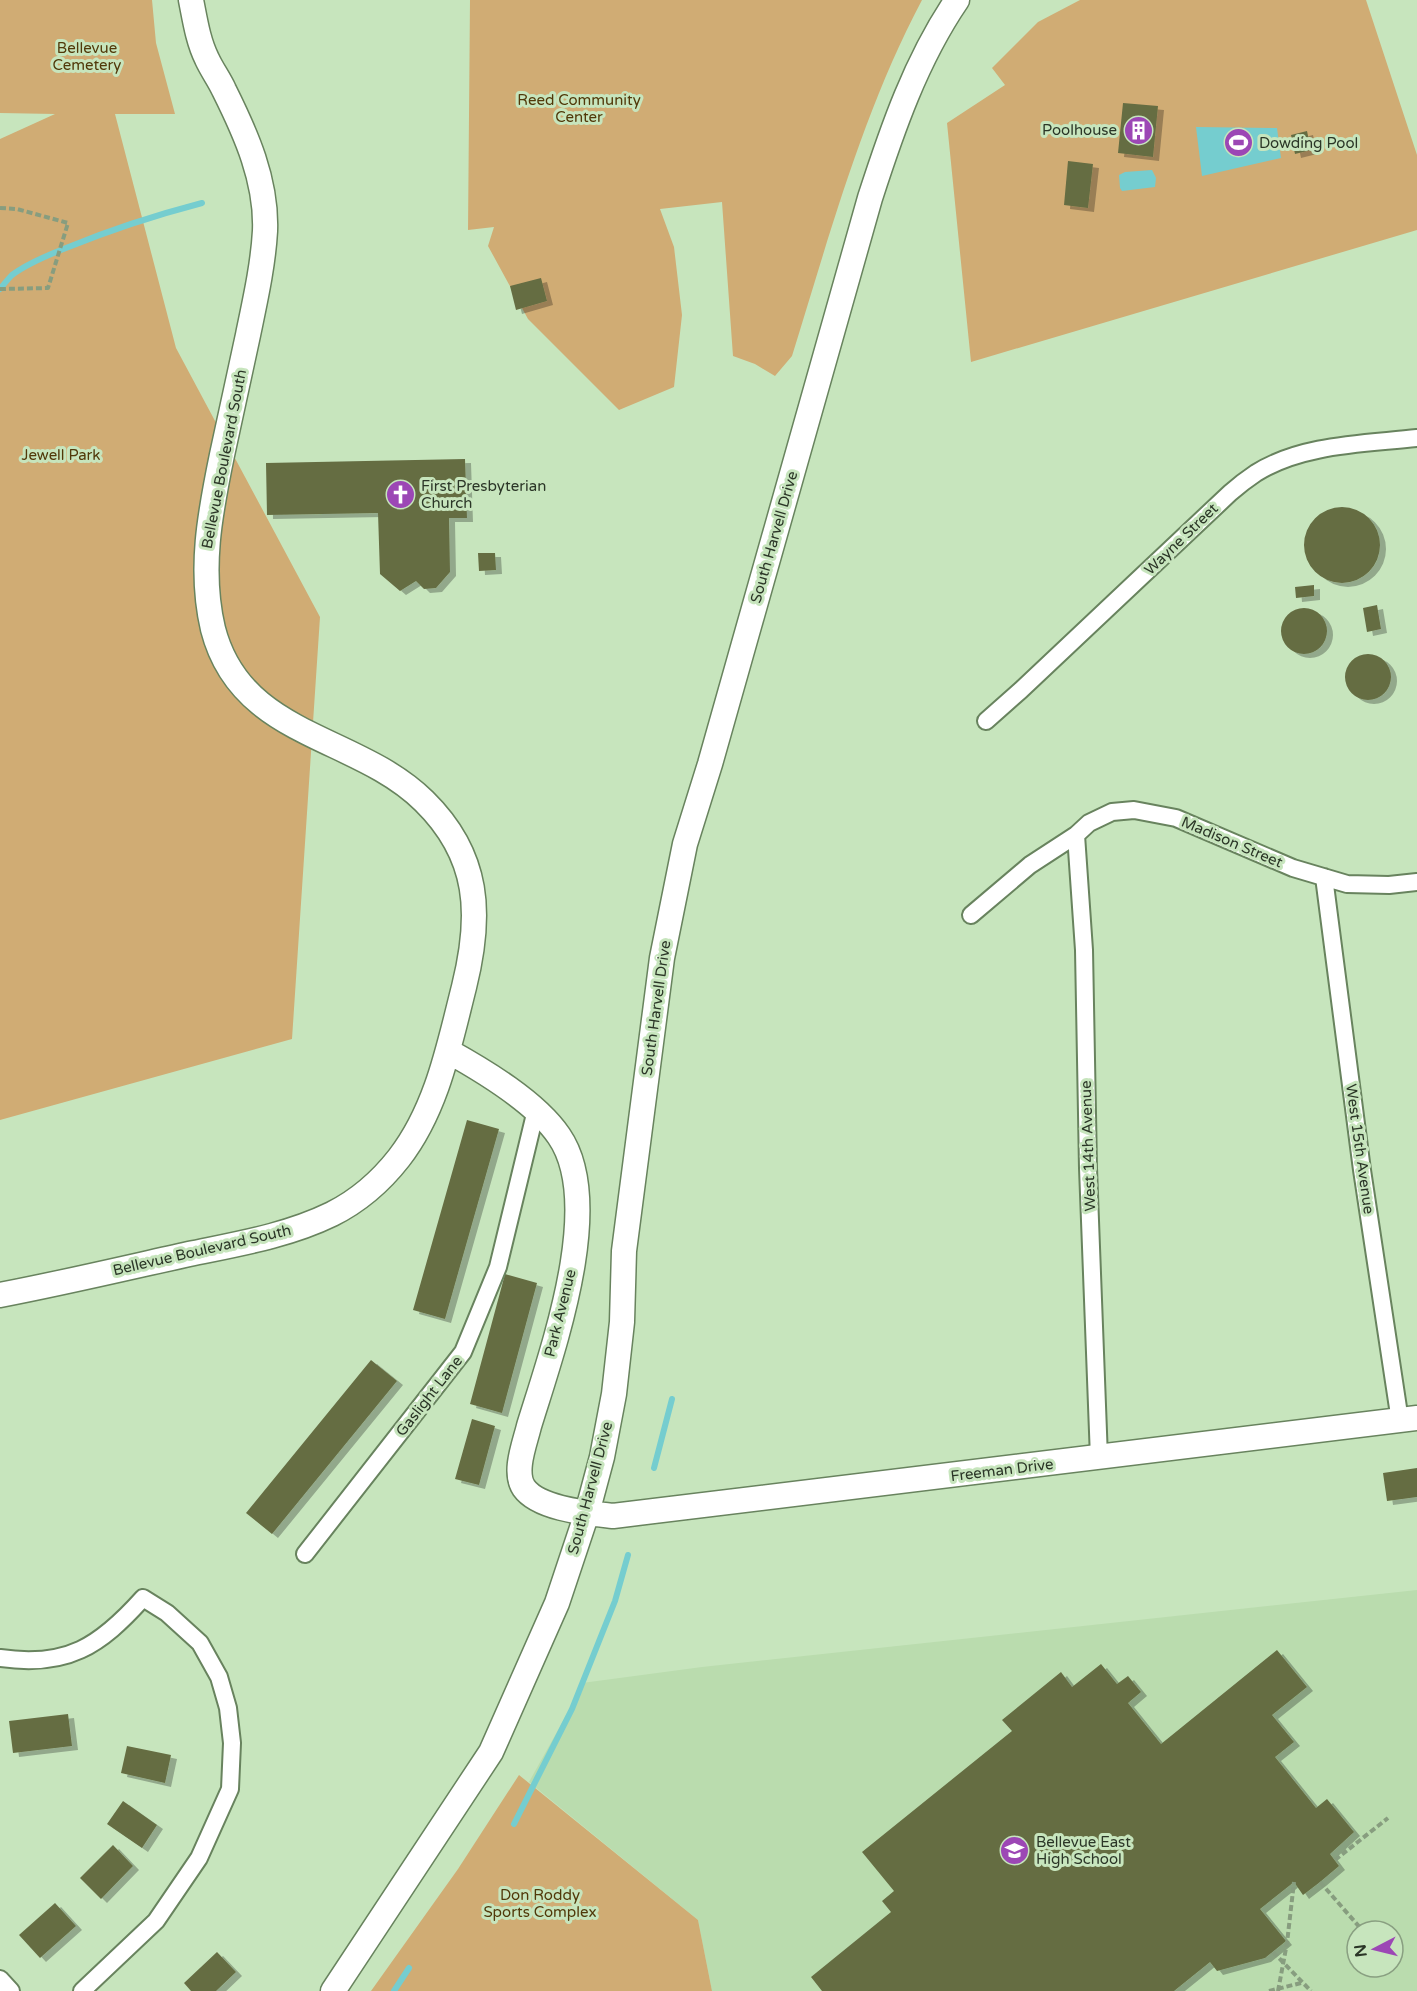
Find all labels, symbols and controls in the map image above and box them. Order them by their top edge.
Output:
park label: Bellevue Cemetery [53,39,121,74]
park label: Reed Community Center [517,91,641,126]
building icon: Poolhouse [1122,114,1154,146]
place label: Poolhouse [1042,121,1117,139]
sports icon: Dowding Pool [1222,127,1254,159]
place label: Dowding Pool [1259,134,1358,152]
street label: Bellevue Boulevard South [198,368,250,550]
park label: Jewell Park [21,446,101,464]
street label: South Harvell Drive [747,469,801,605]
place label: First Presbyterian Church [421,477,546,512]
church icon: First Presbyterian Church [384,479,416,511]
street label: Wayne Street [1140,499,1222,579]
street label: Madison Street [1179,813,1286,872]
street label: South Harvell Drive [638,939,674,1077]
street label: West 14th Avenue [1077,1080,1099,1212]
street label: West 15th Avenue [1342,1083,1378,1215]
street label: Bellevue Boulevard South [111,1221,293,1279]
street label: Park Avenue [540,1267,580,1359]
street label: Gaslight Lane [392,1352,466,1440]
street label: South Harvell Drive [564,1420,616,1556]
street label: Freeman Drive [950,1455,1054,1485]
place label: Bellevue East High School [1036,1833,1131,1868]
school or university icon: Bellevue East High School [999,1835,1031,1867]
park label: Don Roddy Sports Complex [483,1886,597,1921]
north arrow [1345,1919,1405,1979]
text: N [1350,1943,1372,1958]

